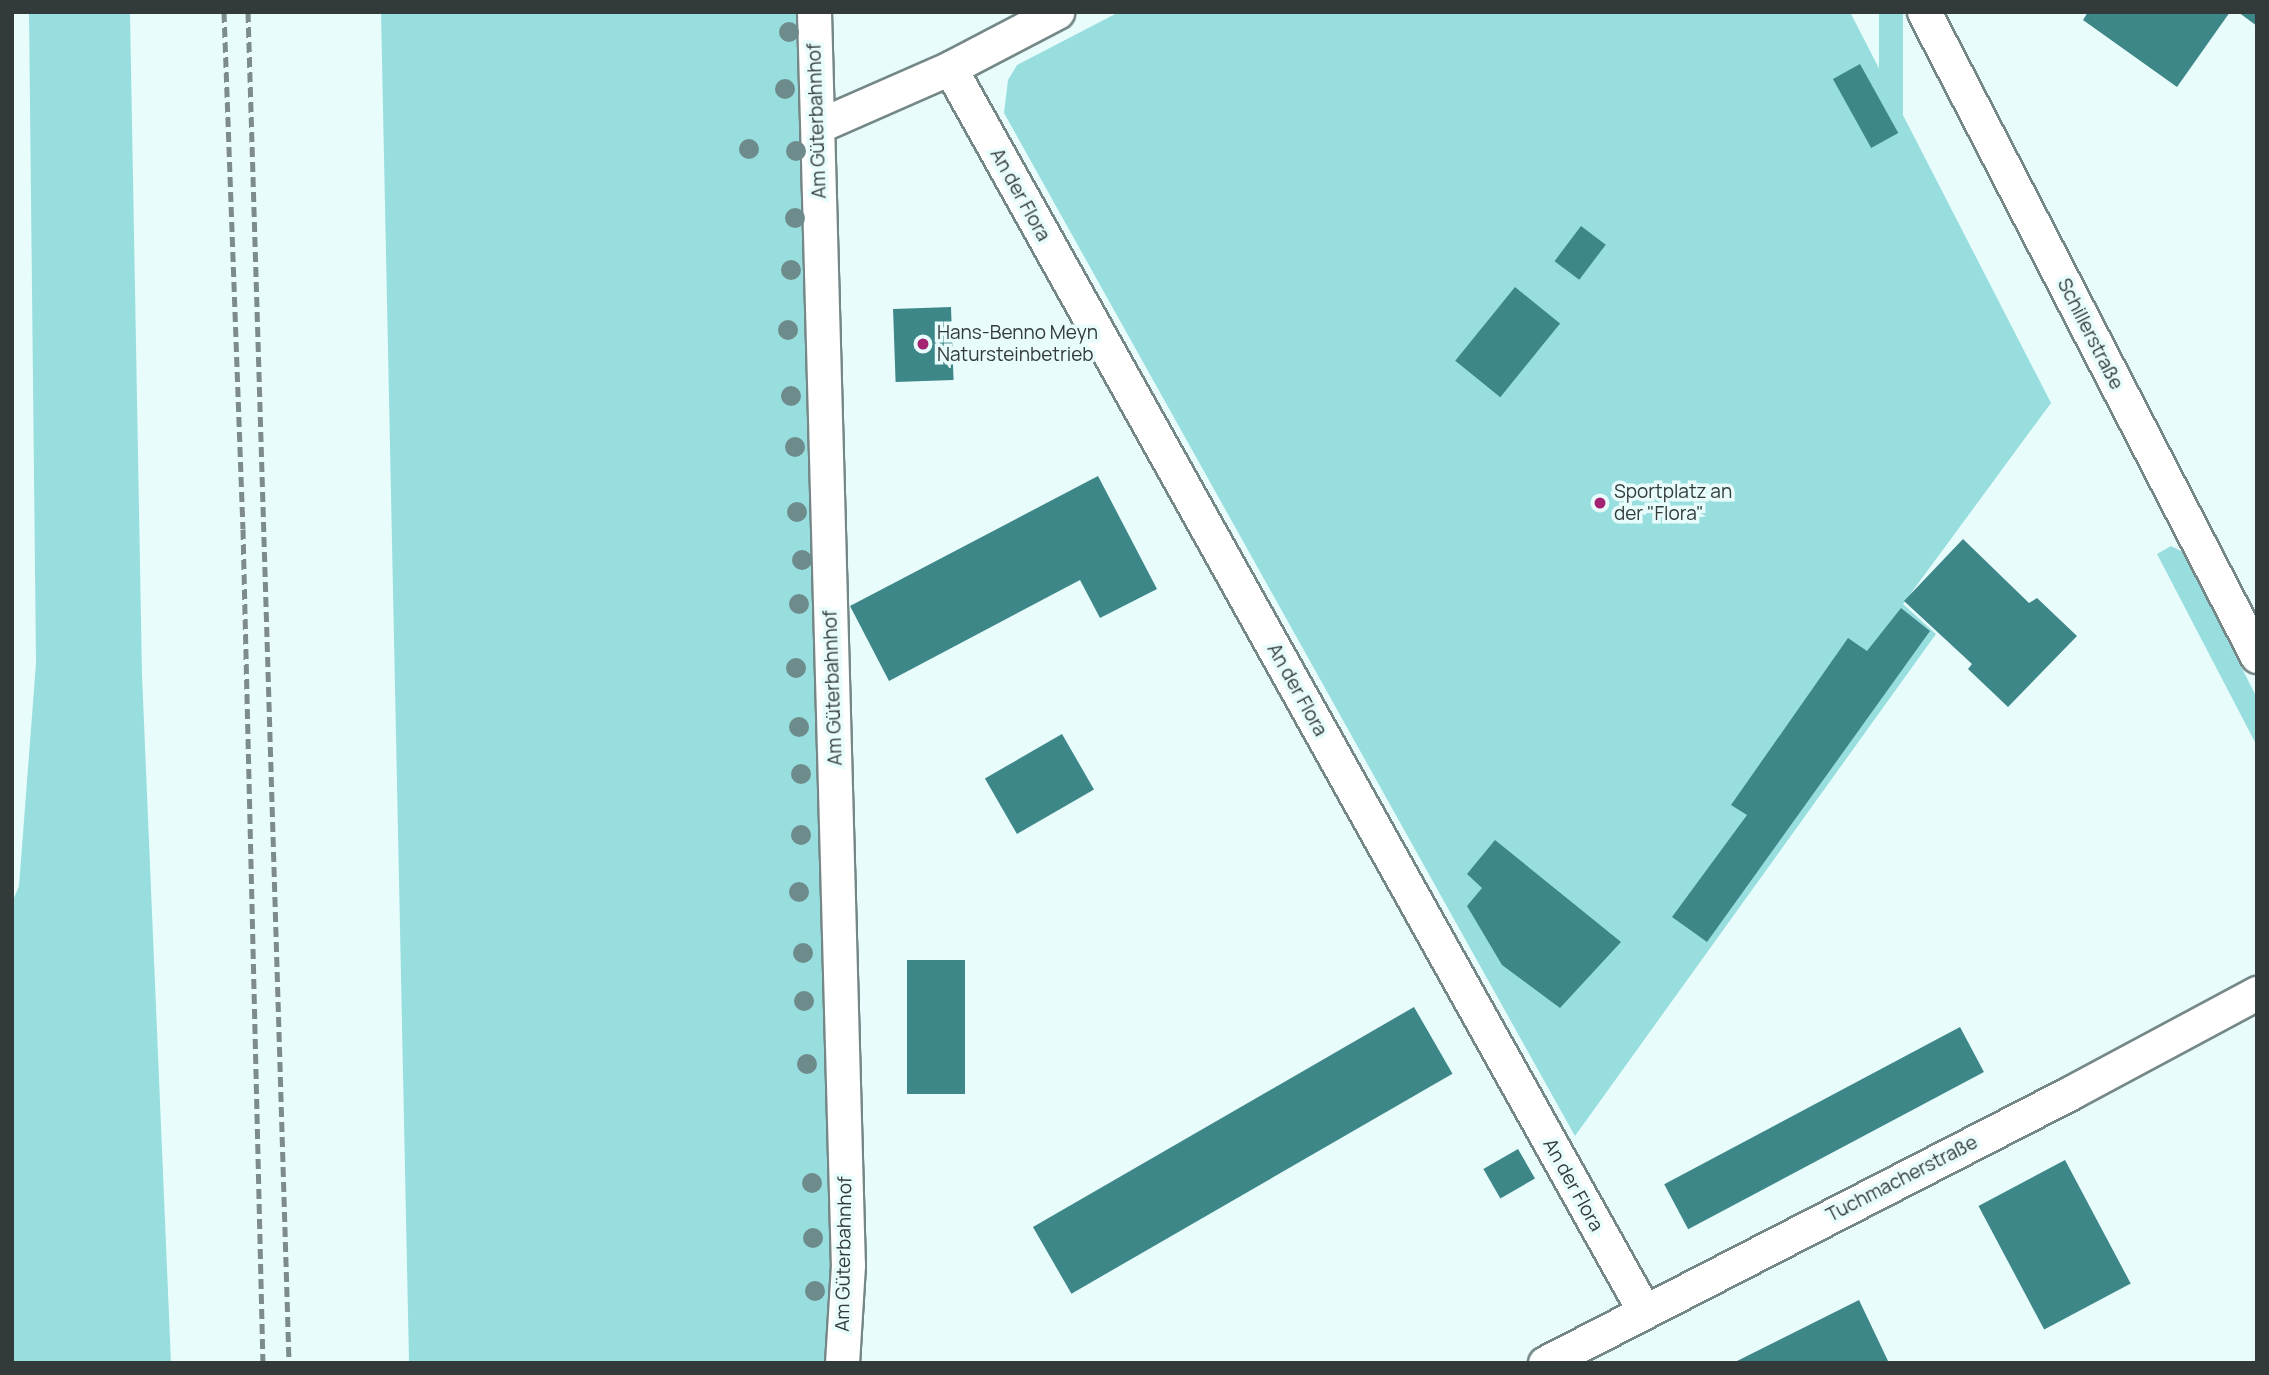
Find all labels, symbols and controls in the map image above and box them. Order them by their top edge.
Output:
street label: Am Güterbahnhof [803,43,831,199]
street label: An der Flora [985,145,1055,245]
street label: Schillerstraße [2052,275,2128,393]
place label: Hans-Benno Meyn Natursteinbetrieb [937,322,1098,366]
marker: Hans-Benno Meyn Natursteinbetrieb [915,336,931,352]
place label: Sportplatz an der "Flora" [1614,481,1732,525]
marker: Sportplatz an der "Flora" [1592,495,1608,511]
street label: Am Güterbahnhof [819,610,847,766]
street label: An der Flora [1262,640,1332,740]
street label: Tuchmacherstraße [1823,1131,1981,1227]
street label: An der Flora [1538,1135,1608,1235]
street label: Am Güterbahnhof [831,1176,857,1332]

